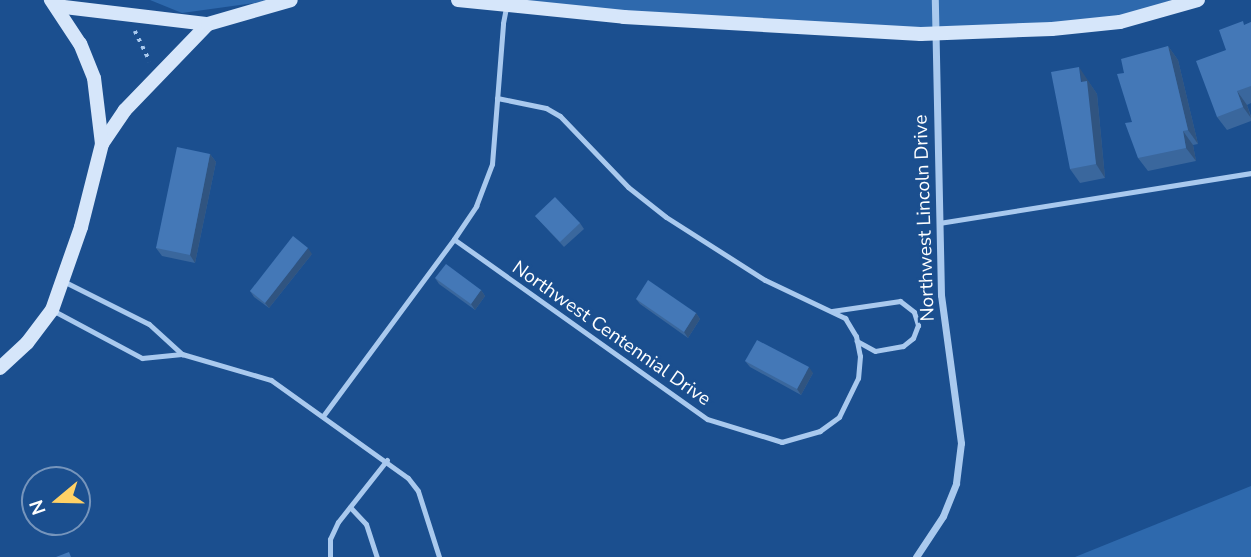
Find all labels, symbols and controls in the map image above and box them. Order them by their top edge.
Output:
street label: Northwest Lincoln Drive [910,114,940,322]
street label: Northwest Centennial Drive [507,257,715,411]
north arrow [21,466,91,536]
text: N [23,496,53,518]

